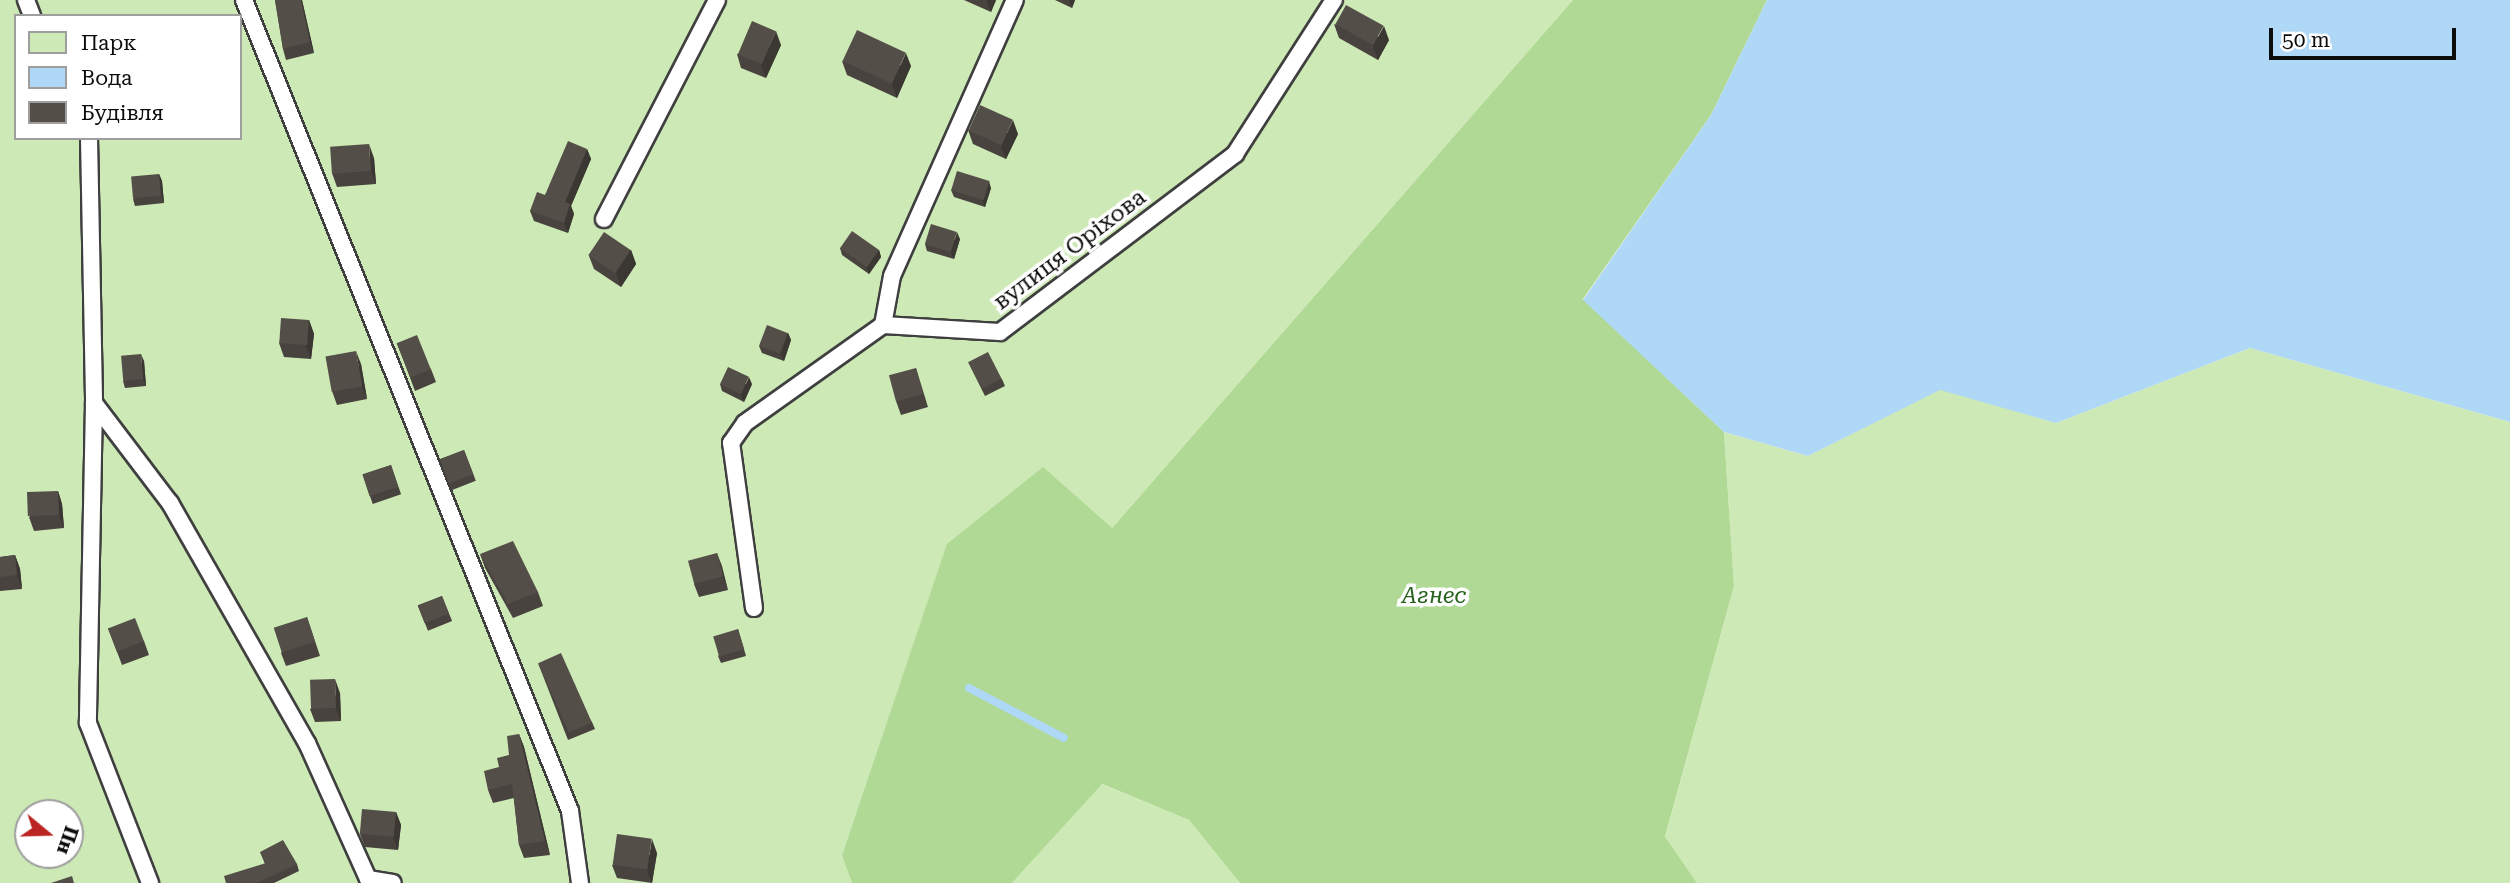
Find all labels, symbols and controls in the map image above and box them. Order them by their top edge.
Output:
legend [14,14,242,140]
scale bar [2272,14,2459,58]
text: 50 m [2282,28,2330,52]
text: Парк [81,31,137,55]
text: Вода [81,66,133,90]
text: Будівля [81,101,164,125]
street label: вулиця Оріхова [989,184,1151,316]
park label: Агнес [1402,582,1466,610]
north arrow [14,799,84,869]
text: Пн [52,823,83,858]

